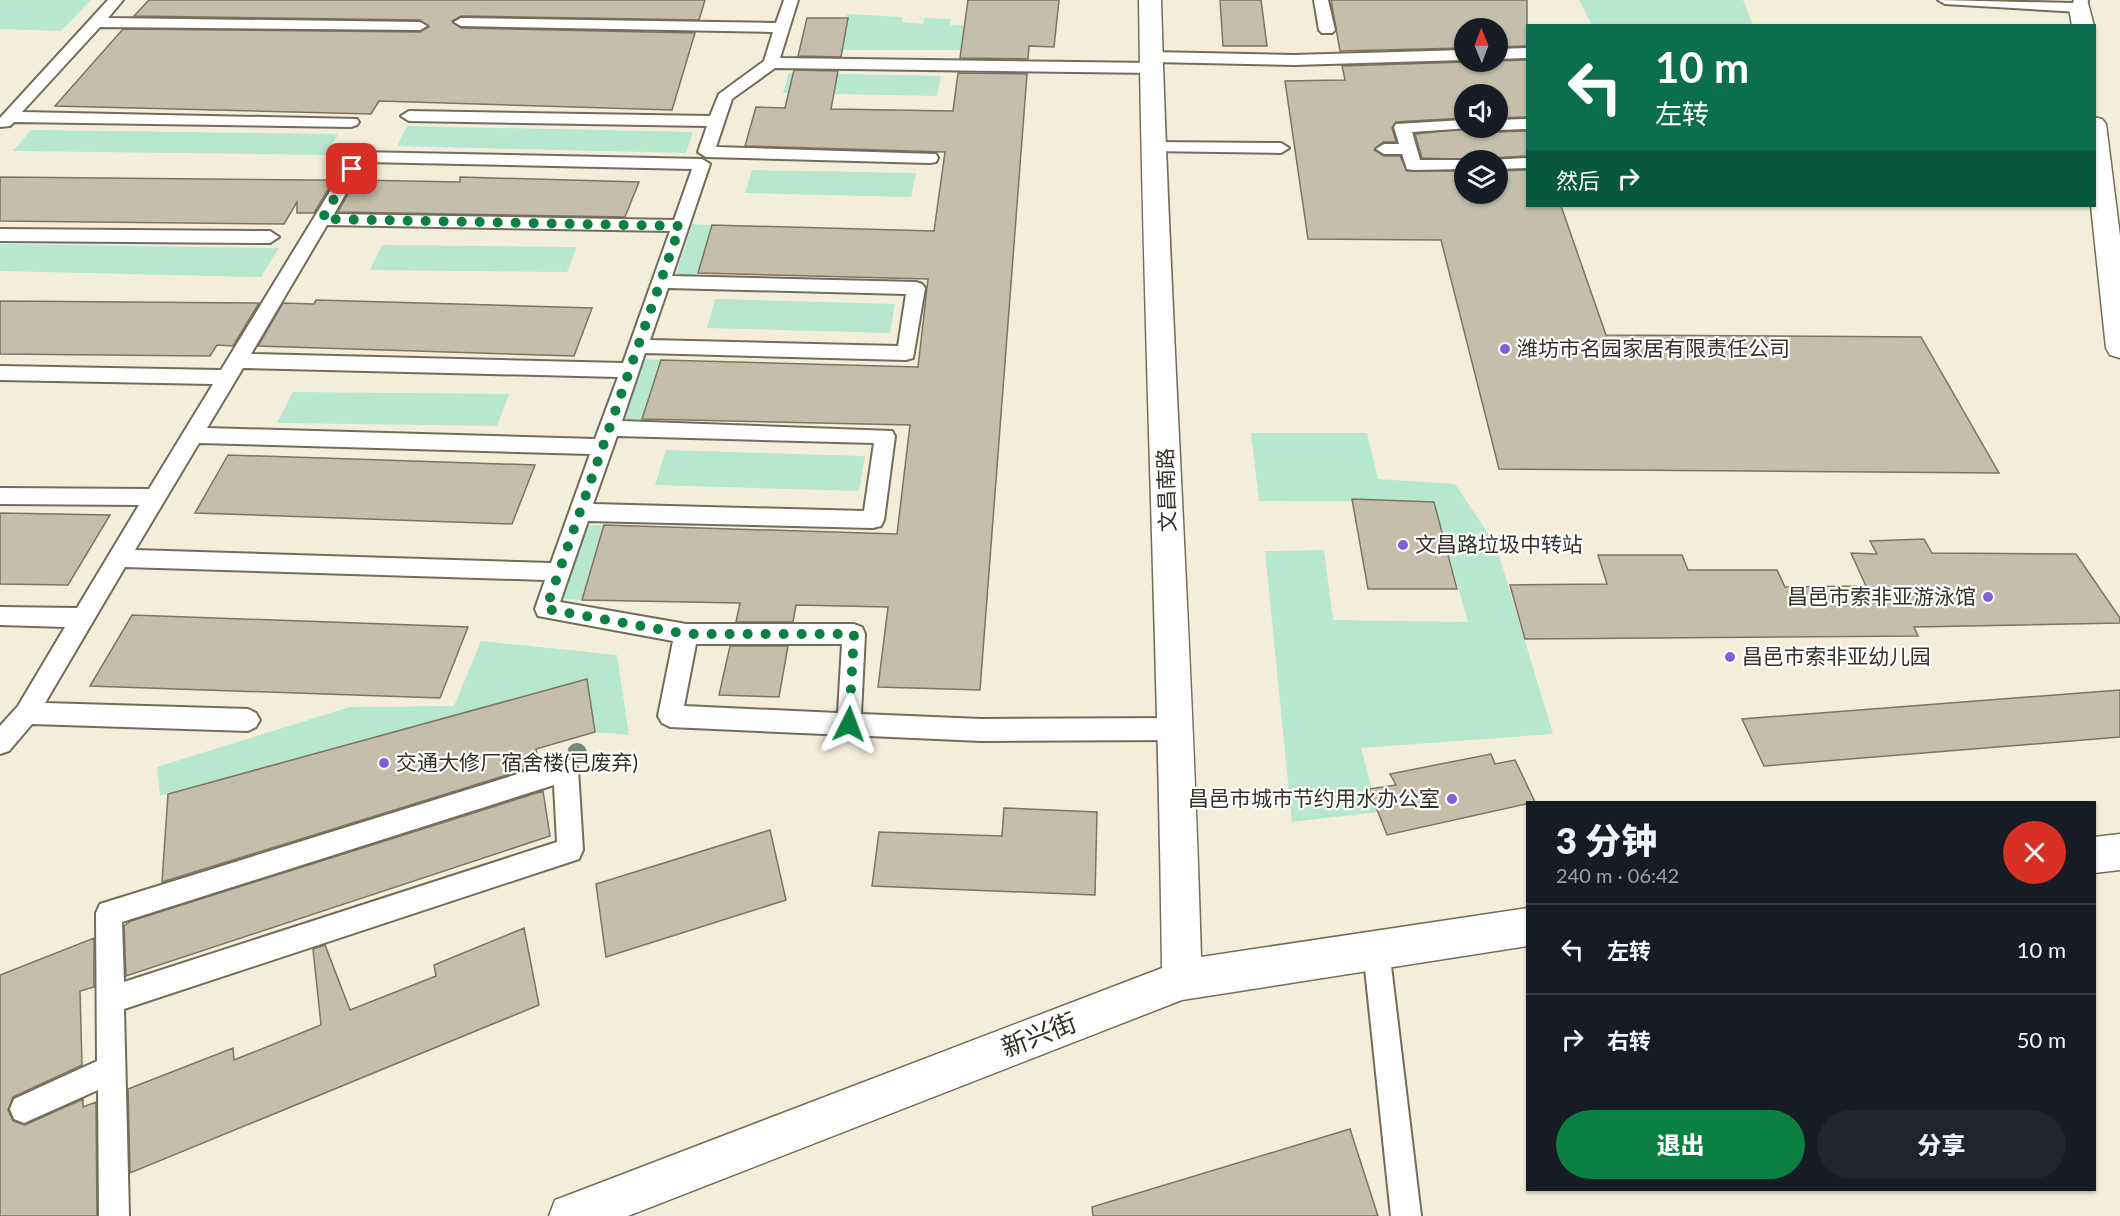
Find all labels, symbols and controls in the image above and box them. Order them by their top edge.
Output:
north arrow [1454,18,1508,72]
map controls [1454,18,1508,204]
text: 10 m [1655,42,1749,92]
icon: left [1556,48,1634,126]
button: sound [1454,84,1508,138]
text: 左转 [1655,97,1709,130]
pin [326,143,377,194]
button: layers [1454,150,1508,204]
icon: arrive [335,152,368,185]
icon: right [1612,162,1645,195]
text: 然后 [1556,167,1600,194]
place label: 潍坊市名园家居有限责任公司 [1517,335,1790,360]
marker: 潍坊市名园家居有限责任公司 [1498,342,1512,356]
street label: 文昌南路 [1152,448,1179,532]
place label: 文昌路垃圾中转站 [1415,531,1583,556]
marker: 文昌路垃圾中转站 [1396,538,1410,552]
place label: 昌邑市索非亚游泳馆 [1787,583,1976,608]
marker: 昌邑市索非亚游泳馆 [1981,590,1995,604]
place label: 昌邑市索非亚幼儿园 [1742,643,1931,668]
marker: 昌邑市索非亚幼儿园 [1723,650,1737,664]
position arrow [817,692,881,756]
place label: 交通大修厂宿舍楼(已废弃) [396,749,638,774]
marker: 交通大修厂宿舍楼(已废弃) [377,756,391,770]
place label: 昌邑市城市节约用水办公室 [1188,785,1440,810]
marker: 昌邑市城市节约用水办公室 [1445,792,1459,806]
text: 3 分钟 [1556,818,1657,862]
button: close [2003,821,2066,884]
text: 240 m · 06:42 [1556,863,1679,887]
icon: left [1556,933,1589,966]
text: 10 m [2017,936,2066,963]
text: 左转 [1607,937,1651,964]
street label: 新兴街 [996,1005,1081,1063]
icon: right [1556,1023,1589,1056]
text: 50 m [2017,1026,2066,1053]
text: 右转 [1607,1027,1651,1054]
button: 退出 [1556,1110,1805,1179]
button: 分享 [1817,1110,2066,1179]

